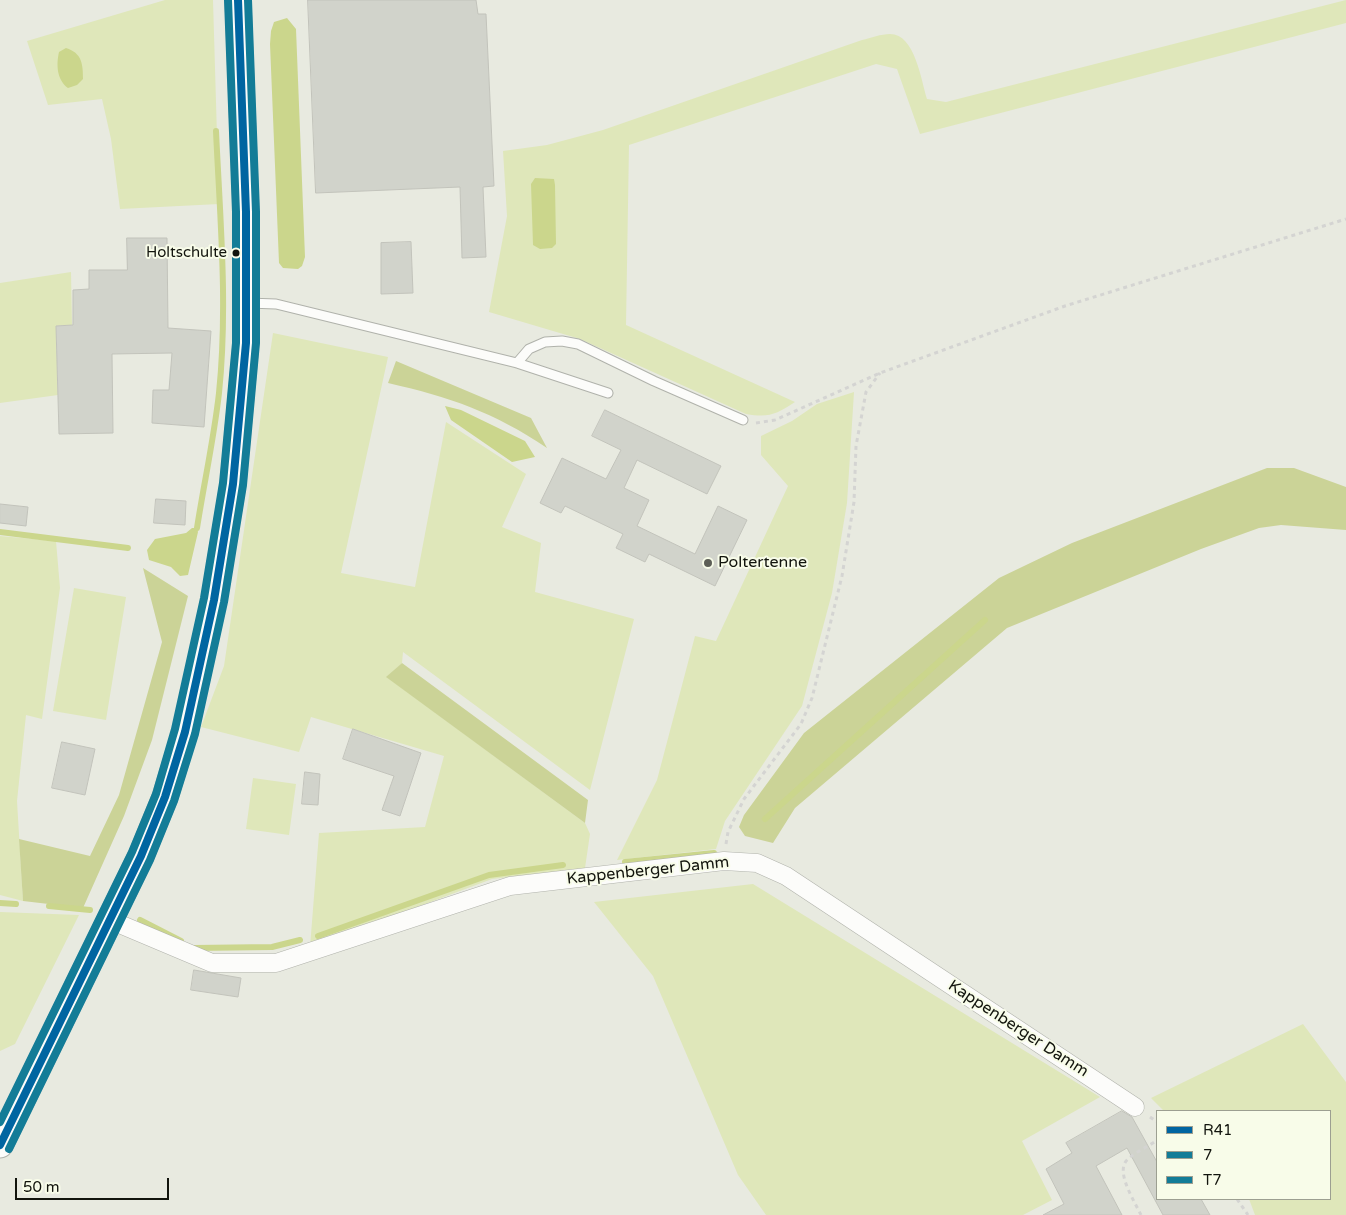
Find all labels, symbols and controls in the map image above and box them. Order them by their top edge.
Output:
place label: Holtschulte [146,244,227,262]
marker: Holtschulte [231,248,241,258]
place label: Poltertenne [718,553,807,573]
marker: Poltertenne [702,557,714,569]
street label: Kappenberger Damm [566,853,730,889]
street label: Kappenberger Damm [944,976,1092,1082]
legend [1156,1110,1331,1200]
text: R41 [1203,1121,1233,1139]
text: 7 [1203,1146,1212,1164]
scale bar [18,1168,171,1200]
text: T7 [1203,1171,1222,1189]
text: 50 m [23,1178,60,1196]

